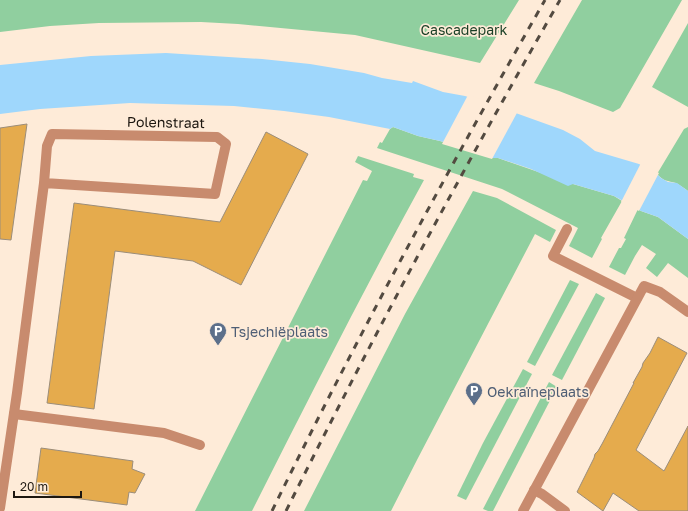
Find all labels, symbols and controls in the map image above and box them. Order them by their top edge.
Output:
park label: Cascadepark [420,21,508,38]
street label: Polenstraat [127,113,205,131]
parking icon: Tsjechiëplaats [208,321,228,346]
place label: Tsjechiëplaats [231,323,328,340]
parking icon: Oekraïneplaats [464,381,484,406]
place label: Oekraïneplaats [487,383,589,400]
scale bar [14,473,81,499]
text: 20 m [20,479,48,494]

